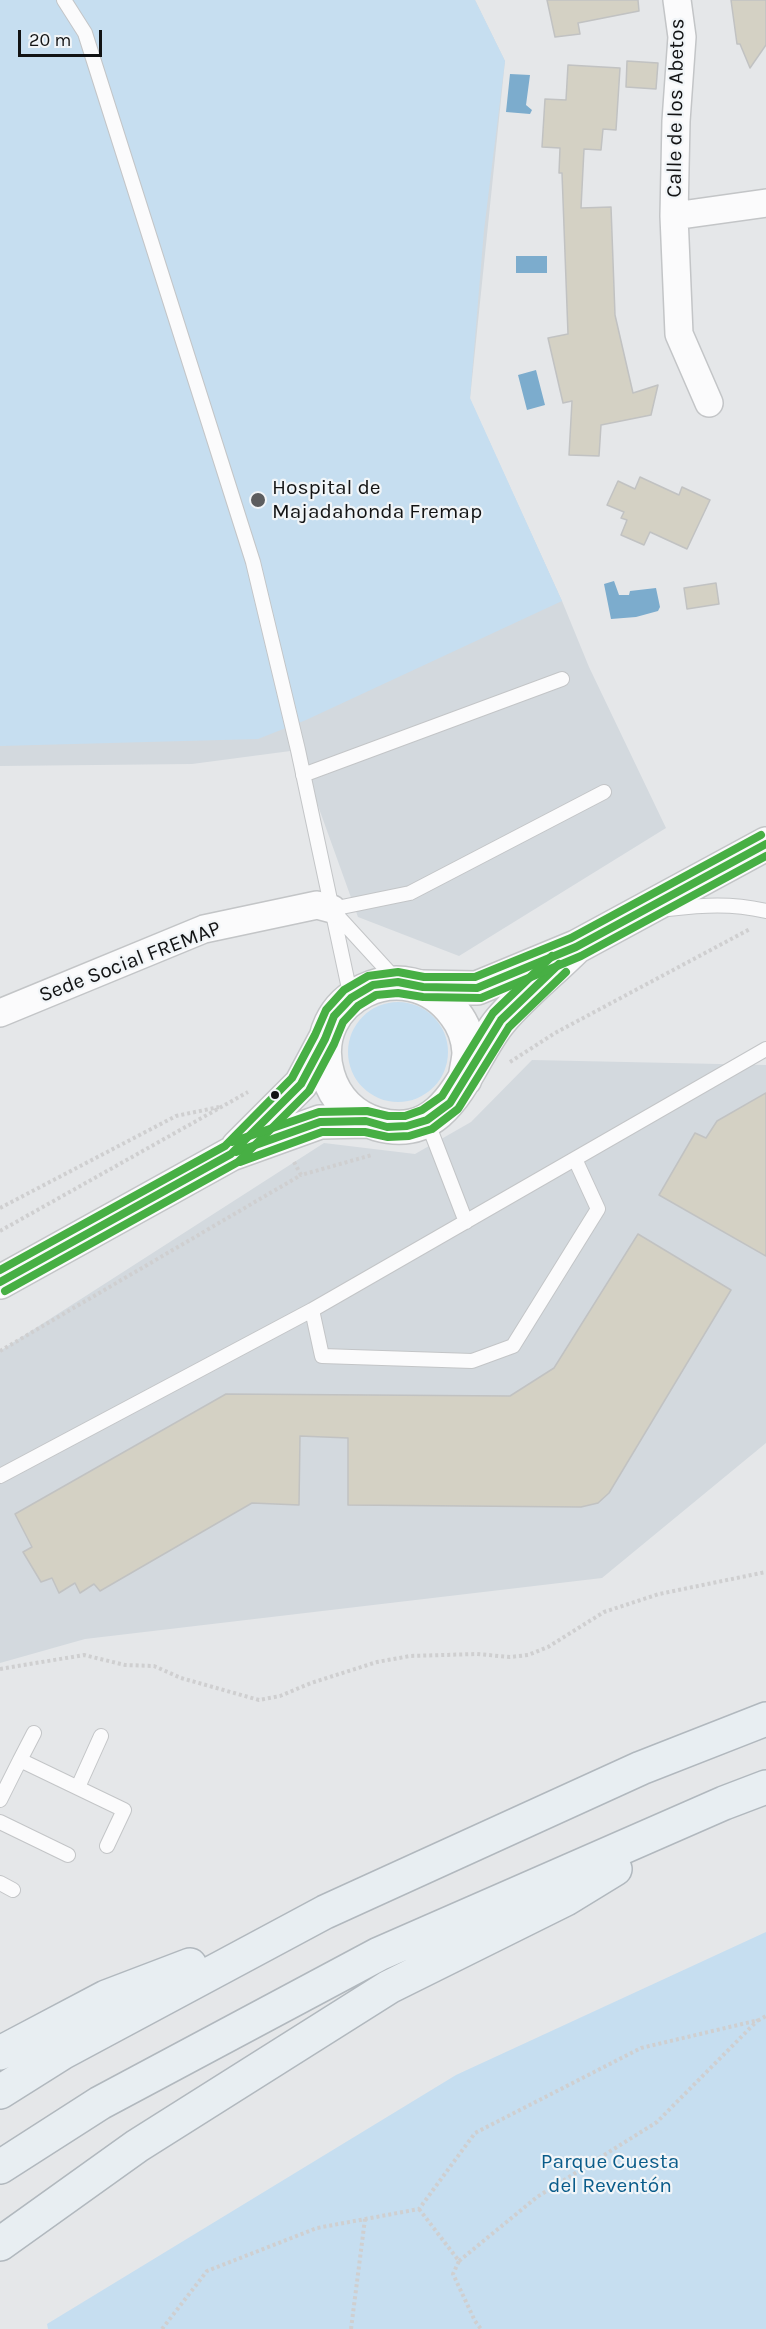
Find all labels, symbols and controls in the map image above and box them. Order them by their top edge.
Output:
scale bar [21,18,105,56]
street label: Calle de los Abetos [662,18,690,198]
text: 20 m [29,29,71,51]
place label: Hospital de Majadahonda Fremap [272,475,482,525]
marker: Hospital de Majadahonda Fremap [249,491,267,509]
street label: Sede Social FREMAP [36,916,224,1008]
unlabelled marker [269,1089,281,1101]
park label: Parque Cuesta del Reventón [541,2149,679,2199]

